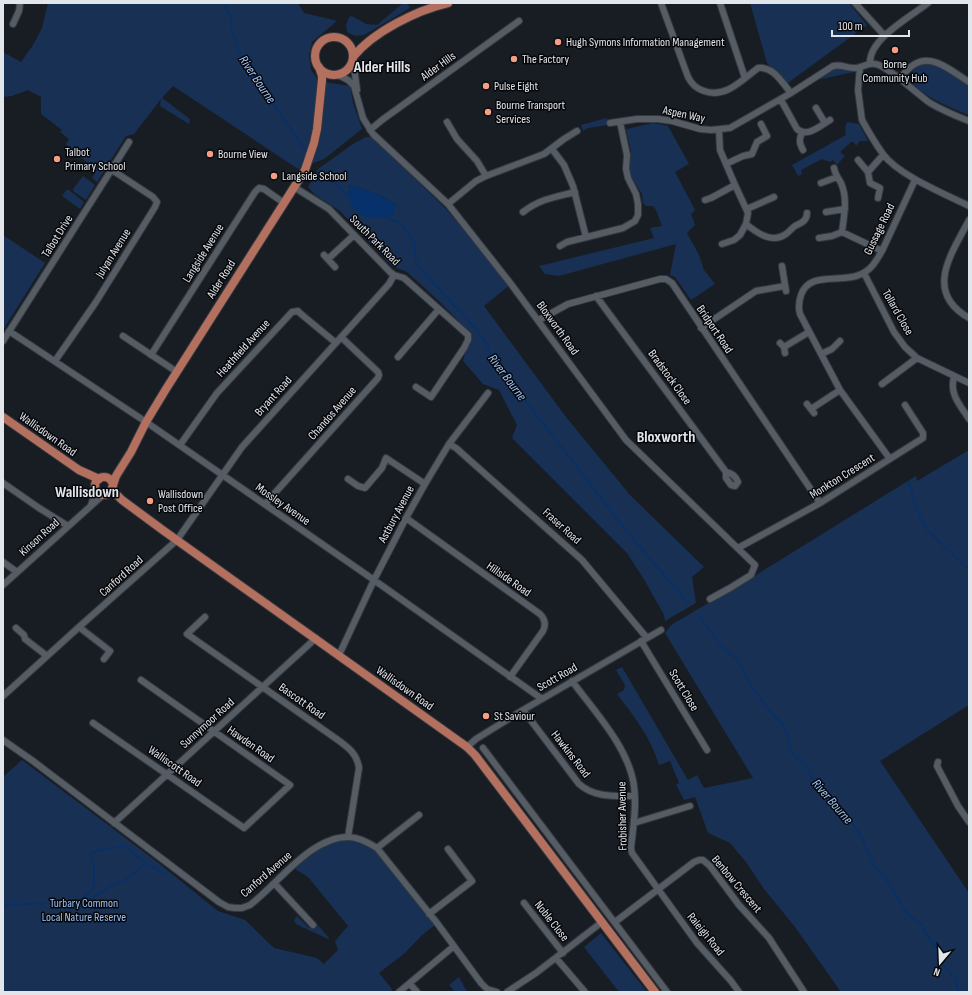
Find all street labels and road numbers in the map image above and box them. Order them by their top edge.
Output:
street label: Alder Hills [417,49,459,85]
street label: Aspen Way [660,102,707,126]
street label: Gussage Road [861,201,898,257]
street label: Talbot Drive [38,212,76,260]
street label: South Park Road [346,212,403,269]
street label: Langside Avenue [179,221,228,285]
street label: Julyan Avenue [92,226,134,281]
street label: Alder Road [203,257,239,302]
street label: Tollard Close [878,287,917,338]
street label: Bloxworth Road [533,298,582,358]
street label: Bridport Road [693,302,736,356]
street label: Heathfield Avenue [213,316,273,380]
street label: Bradstock Close [645,347,695,408]
street label: Bryant Road [251,373,295,419]
street label: Chandos Avenue [305,383,360,443]
street label: Wallisdown Road [16,409,79,460]
street label: Monkton Crescent [807,450,878,502]
street label: Mossley Avenue [252,480,313,529]
street label: Astbury Avenue [375,483,418,546]
street label: Fraser Road [539,505,584,548]
street label: Kinson Road [16,515,63,559]
street label: Canford Road [96,553,146,600]
street label: Hillside Road [483,559,534,600]
street label: Scott Road [534,660,580,695]
street label: Wallisdown Road [373,663,436,714]
street label: Scott Close [665,667,702,714]
street label: Bascott Road [276,680,328,723]
street label: Sunnymoor Road [177,695,238,752]
street label: Hawden Road [224,723,277,766]
street label: Hawkins Road [548,728,594,781]
street label: Walliscott Road [145,742,205,790]
street label: Frobisher Avenue [614,781,631,851]
street label: Canford Avenue [238,848,295,901]
street label: Benbow Crescent [708,853,765,916]
street label: Noble Close [531,898,572,945]
street label: Raleigh Road [684,910,728,959]

